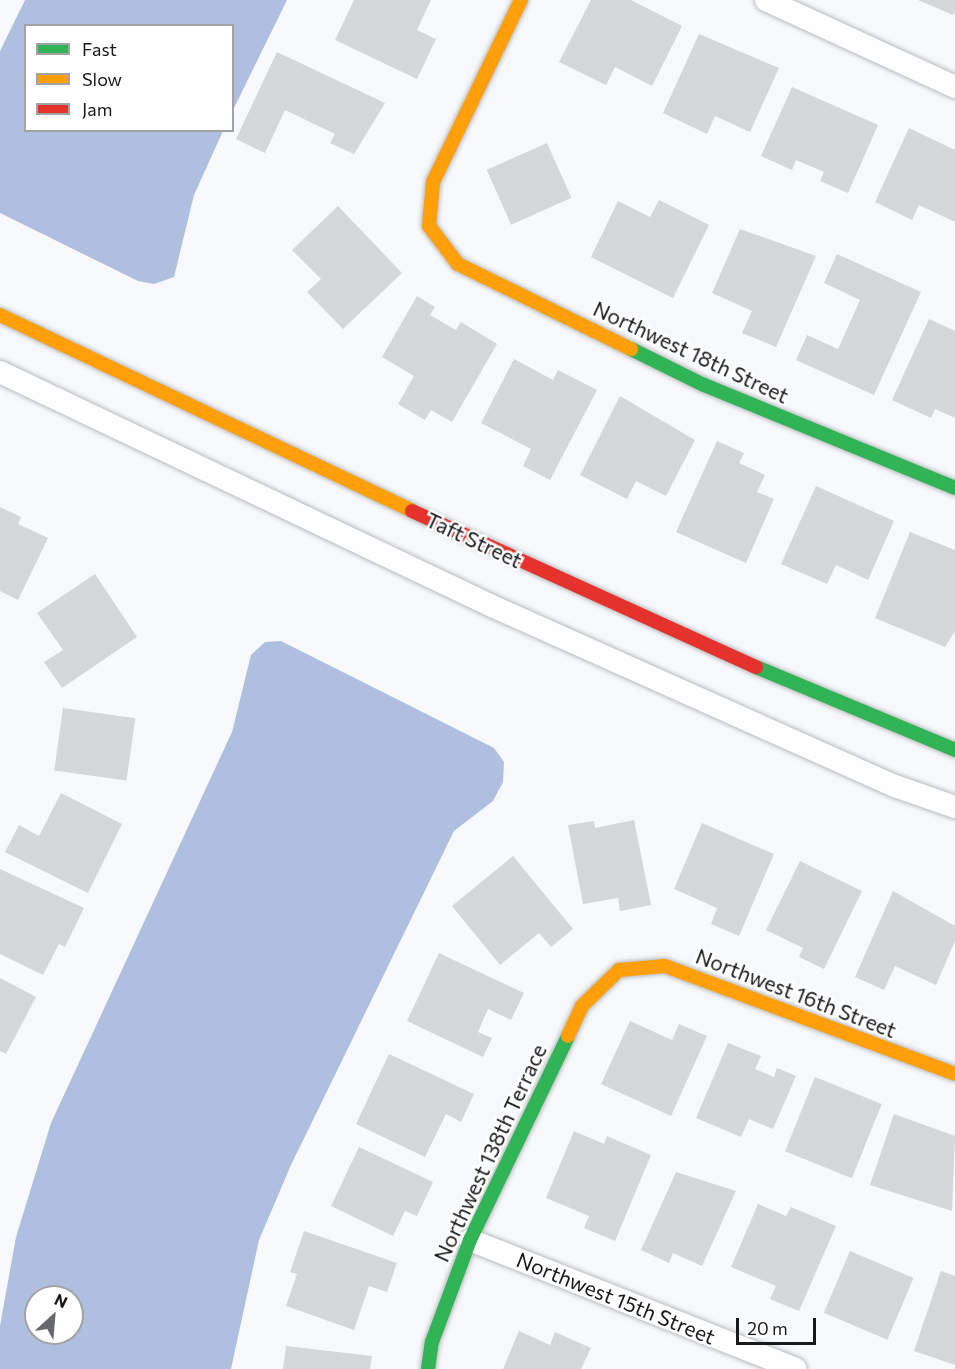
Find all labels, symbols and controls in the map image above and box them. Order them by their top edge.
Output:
legend [24,24,234,132]
text: Fast [82,38,117,60]
text: Slow [82,68,122,90]
text: Jam [82,98,112,120]
street label: Northwest 18th Street [589,296,793,408]
street label: Taft Street [422,507,526,573]
street label: Northwest 16th Street [692,943,900,1043]
street label: Northwest 138th Terrace [428,1040,552,1266]
street label: Northwest 15th Street [513,1247,719,1349]
north arrow [24,1285,84,1345]
text: N [52,1289,71,1311]
scale bar [739,1306,818,1344]
text: 20 m [747,1317,788,1339]

